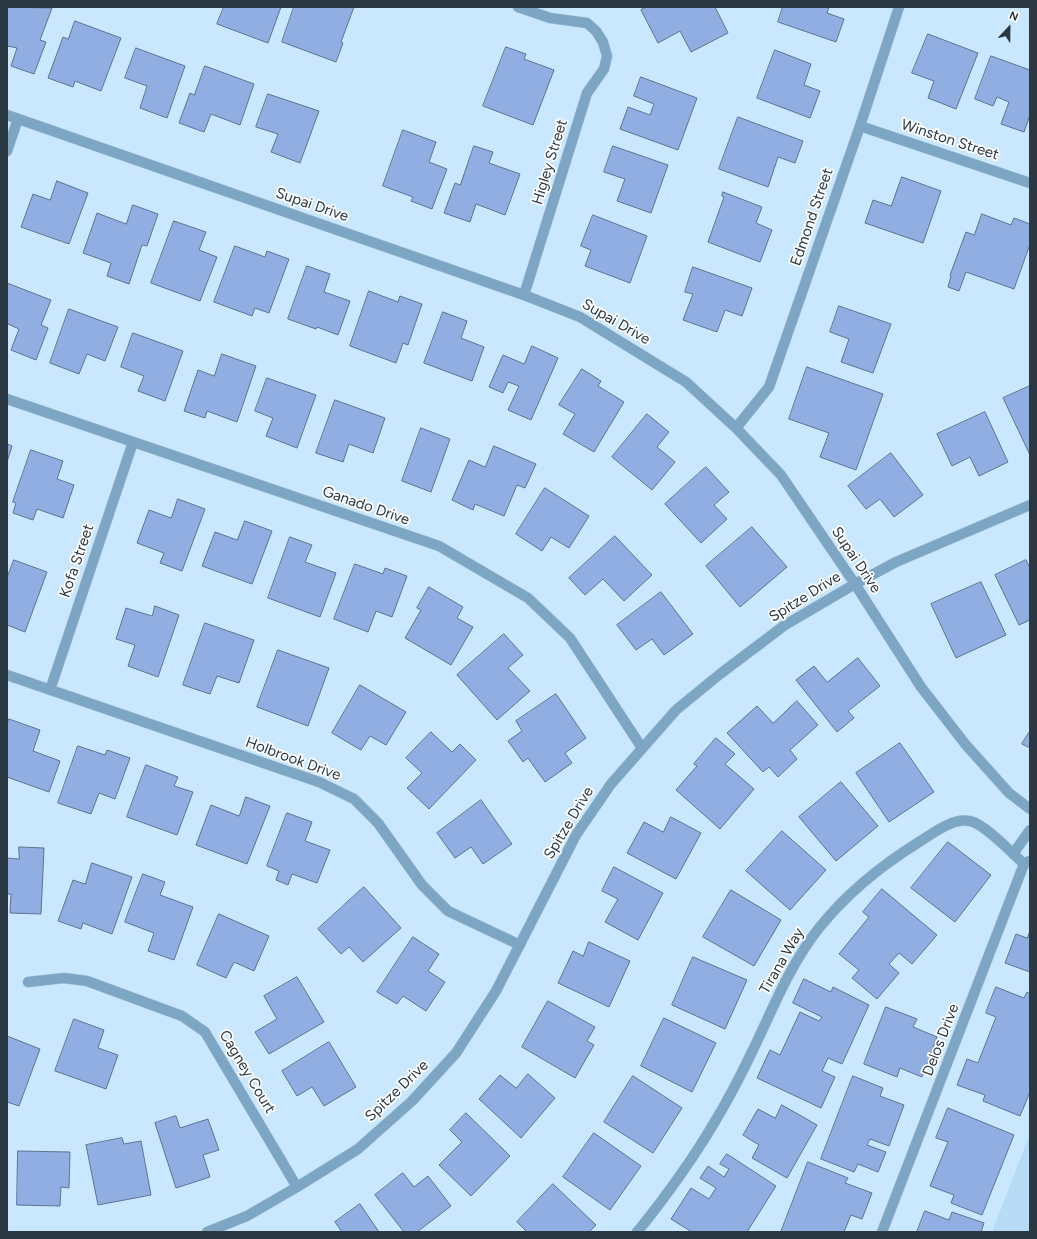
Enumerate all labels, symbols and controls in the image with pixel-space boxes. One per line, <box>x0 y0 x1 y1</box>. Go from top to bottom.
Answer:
north arrow <box>989 8 1029 48</box>
text: N <box>1007 9 1020 24</box>
street label: Winston Street <box>899 116 1001 164</box>
street label: Higley Street <box>528 117 572 207</box>
street label: Edmond Street <box>787 166 837 268</box>
street label: Supai Drive <box>273 184 351 226</box>
street label: Supai Drive <box>579 295 653 349</box>
street label: Ganado Drive <box>320 483 412 529</box>
street label: Kofa Street <box>56 522 98 600</box>
street label: Supai Drive <box>827 523 885 597</box>
street label: Spitze Drive <box>766 568 844 626</box>
street label: Holbrook Drive <box>243 733 343 785</box>
street label: Spitze Drive <box>540 784 598 862</box>
street label: Tirana Way <box>756 925 808 997</box>
street label: Delos Drive <box>919 1001 963 1079</box>
street label: Cagney Court <box>215 1027 279 1117</box>
street label: Spitze Drive <box>362 1056 432 1126</box>

